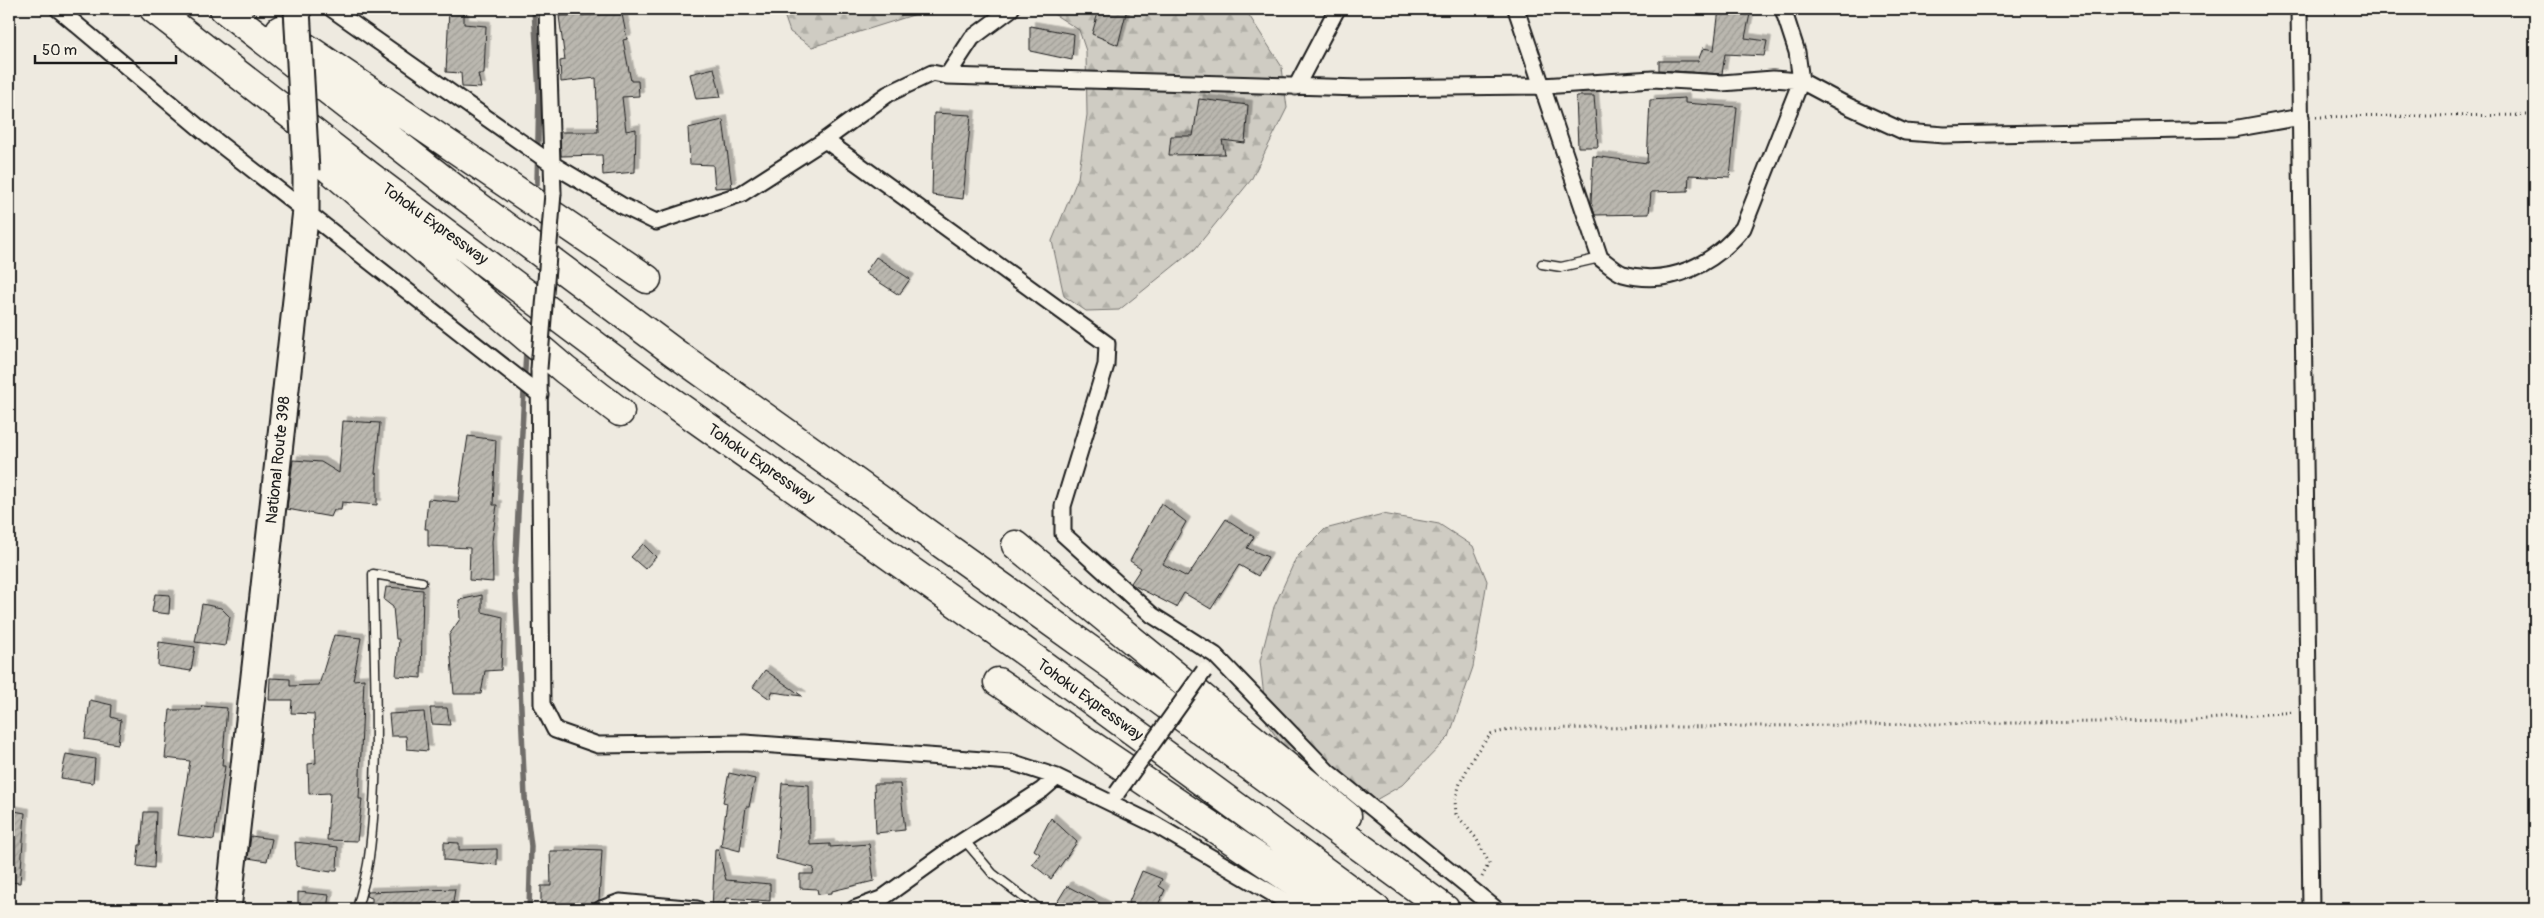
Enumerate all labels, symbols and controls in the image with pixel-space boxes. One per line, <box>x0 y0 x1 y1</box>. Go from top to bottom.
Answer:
scale bar <box>35 32 176 64</box>
text: 50 m <box>42 41 77 60</box>
street label: Tohoku Expressway <box>378 179 492 269</box>
street label: National Route 398 <box>261 395 295 525</box>
street label: Tohoku Expressway <box>703 419 819 509</box>
street label: Tohoku Expressway <box>1033 655 1147 745</box>

